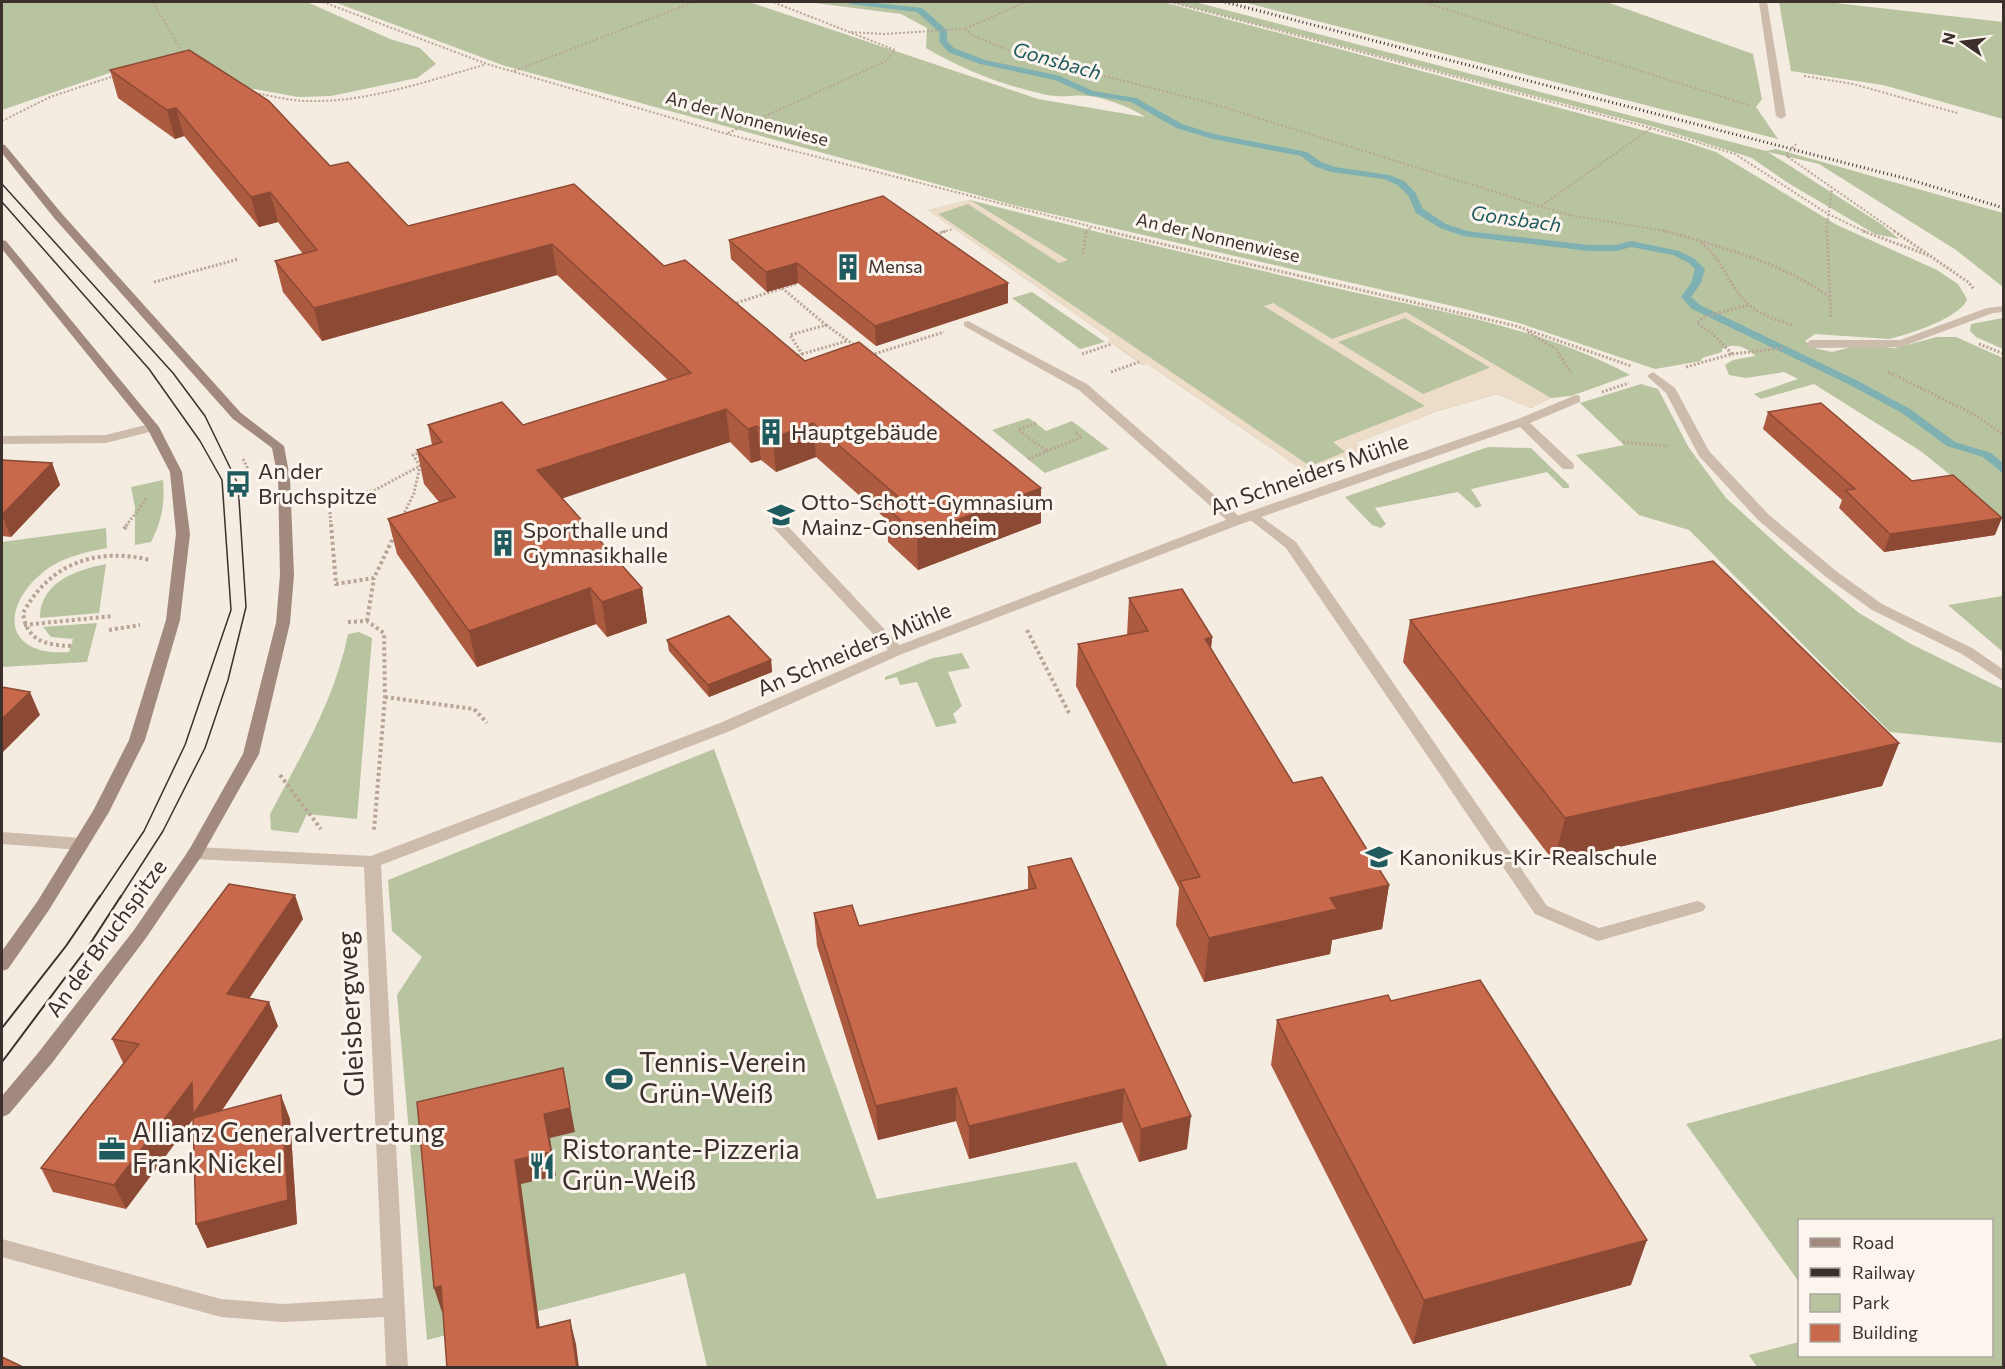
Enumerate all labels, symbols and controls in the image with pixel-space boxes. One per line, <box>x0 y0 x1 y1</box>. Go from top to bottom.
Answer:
north arrow <box>1933 12 1993 72</box>
text: N <box>1937 30 1959 46</box>
water label: Gonsbach <box>1010 36 1104 84</box>
street label: An der Nonnenwiese <box>664 86 831 150</box>
water label: Gonsbach <box>1469 200 1563 236</box>
street label: An der Nonnenwiese <box>1134 207 1302 267</box>
building icon: Mensa <box>833 252 863 282</box>
place label: Mensa <box>868 255 923 277</box>
building icon: Hauptgebäude <box>756 417 786 447</box>
place label: Hauptgebäude <box>791 418 937 445</box>
street label: An Schneiders Mühle <box>1206 427 1412 520</box>
place label: An der Bruchspitze <box>258 457 377 509</box>
bus stop icon: An der Bruchspitze <box>223 469 253 499</box>
place label: Otto-Schott-Gymnasium Mainz-Gonsenheim <box>801 488 1053 540</box>
school or university icon: Otto-Schott-Gymnasium Mainz-Gonsenheim <box>766 500 796 530</box>
place label: Sporthalle und Gymnasikhalle <box>523 516 669 568</box>
building icon: Sporthalle und Gymnasikhalle <box>488 528 518 558</box>
street label: An Schneiders Mühle <box>753 595 955 702</box>
school or university icon: Kanonikus-Kir-Realschule <box>1364 842 1394 872</box>
place label: Kanonikus-Kir-Realschule <box>1399 843 1657 870</box>
street label: An der Bruchspitze <box>39 854 172 1022</box>
street label: Gleisbergweg <box>329 930 370 1098</box>
place label: Tennis-Verein Grün-Weiß <box>639 1045 807 1109</box>
sports icon: Tennis-Verein Grün-Weiß <box>604 1064 634 1094</box>
place label: Allianz Generalvertretung Frank Nickel <box>132 1115 445 1179</box>
place label: Ristorante-Pizzeria Grün-Weiß <box>562 1132 800 1196</box>
office icon: Allianz Generalvertretung Frank Nickel <box>97 1134 127 1164</box>
restaurant icon: Ristorante-Pizzeria Grün-Weiß <box>527 1151 557 1181</box>
legend <box>1798 1219 1993 1357</box>
text: Road <box>1852 1231 1894 1253</box>
text: Railway <box>1852 1261 1915 1283</box>
text: Park <box>1852 1291 1890 1313</box>
text: Building <box>1852 1321 1918 1343</box>

